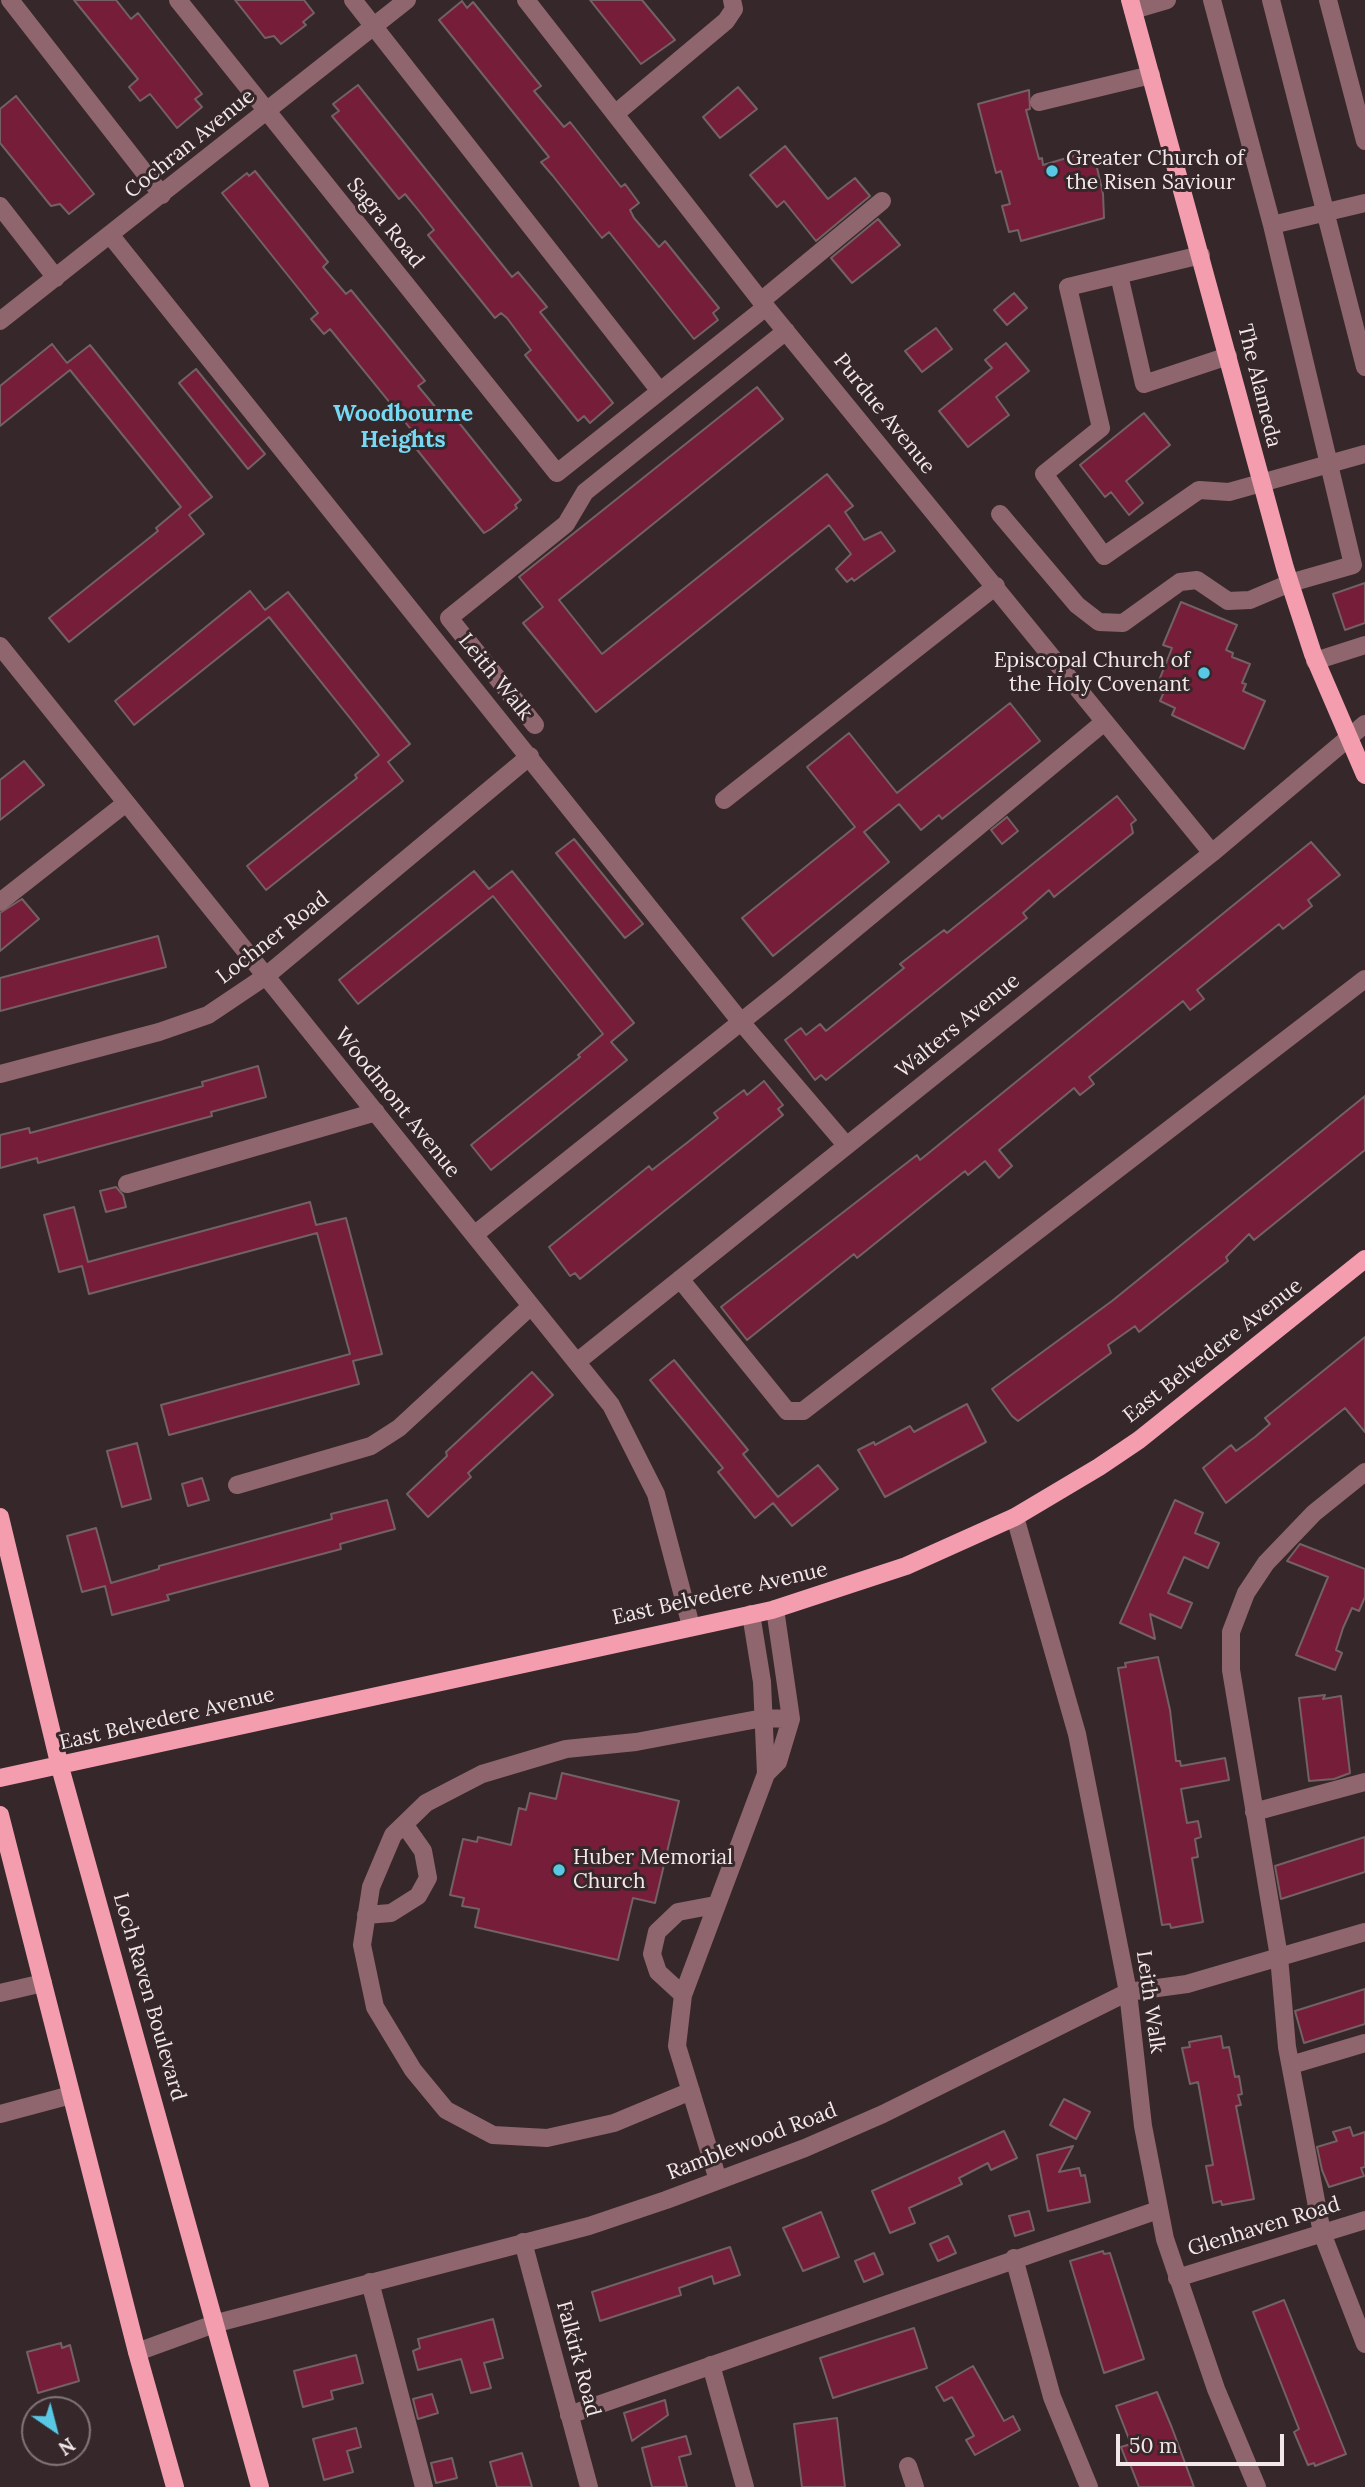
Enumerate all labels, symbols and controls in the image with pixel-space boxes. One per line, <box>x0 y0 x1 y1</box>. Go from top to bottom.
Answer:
street label: Cochran Avenue <box>120 84 260 204</box>
place label: Greater Church of the Risen Saviour <box>1066 146 1244 196</box>
marker: Greater Church of the Risen Saviour <box>1044 163 1060 179</box>
street label: Sagra Road <box>341 173 429 273</box>
street label: The Alameda <box>1232 322 1286 450</box>
street label: Purdue Avenue <box>828 349 940 479</box>
district label: Woodbourne Heights <box>333 400 473 454</box>
street label: Leith Walk <box>453 629 537 725</box>
place label: Episcopal Church of the Holy Covenant <box>994 648 1190 698</box>
marker: Episcopal Church of the Holy Covenant <box>1196 665 1212 681</box>
street label: Lochner Road <box>212 886 334 990</box>
street label: Walters Avenue <box>891 968 1025 1084</box>
street label: Woodmont Avenue <box>329 1023 465 1183</box>
street label: East Belvedere Avenue <box>1118 1273 1308 1429</box>
street label: East Belvedere Avenue <box>610 1557 830 1631</box>
street label: East Belvedere Avenue <box>57 1682 277 1756</box>
place label: Huber Memorial Church <box>573 1845 733 1895</box>
marker: Huber Memorial Church <box>551 1862 567 1878</box>
street label: Loch Raven Boulevard <box>107 1890 191 2104</box>
street label: Leith Walk <box>1130 1949 1170 2055</box>
street label: Ramblewood Road <box>663 2098 841 2186</box>
street label: Glenhaven Road <box>1185 2192 1343 2262</box>
street label: Falkirk Road <box>550 2298 606 2420</box>
north arrow <box>21 2396 91 2466</box>
scale bar <box>1120 2420 1288 2464</box>
text: 50 m <box>1129 2432 1178 2459</box>
text: N <box>54 2433 80 2461</box>

